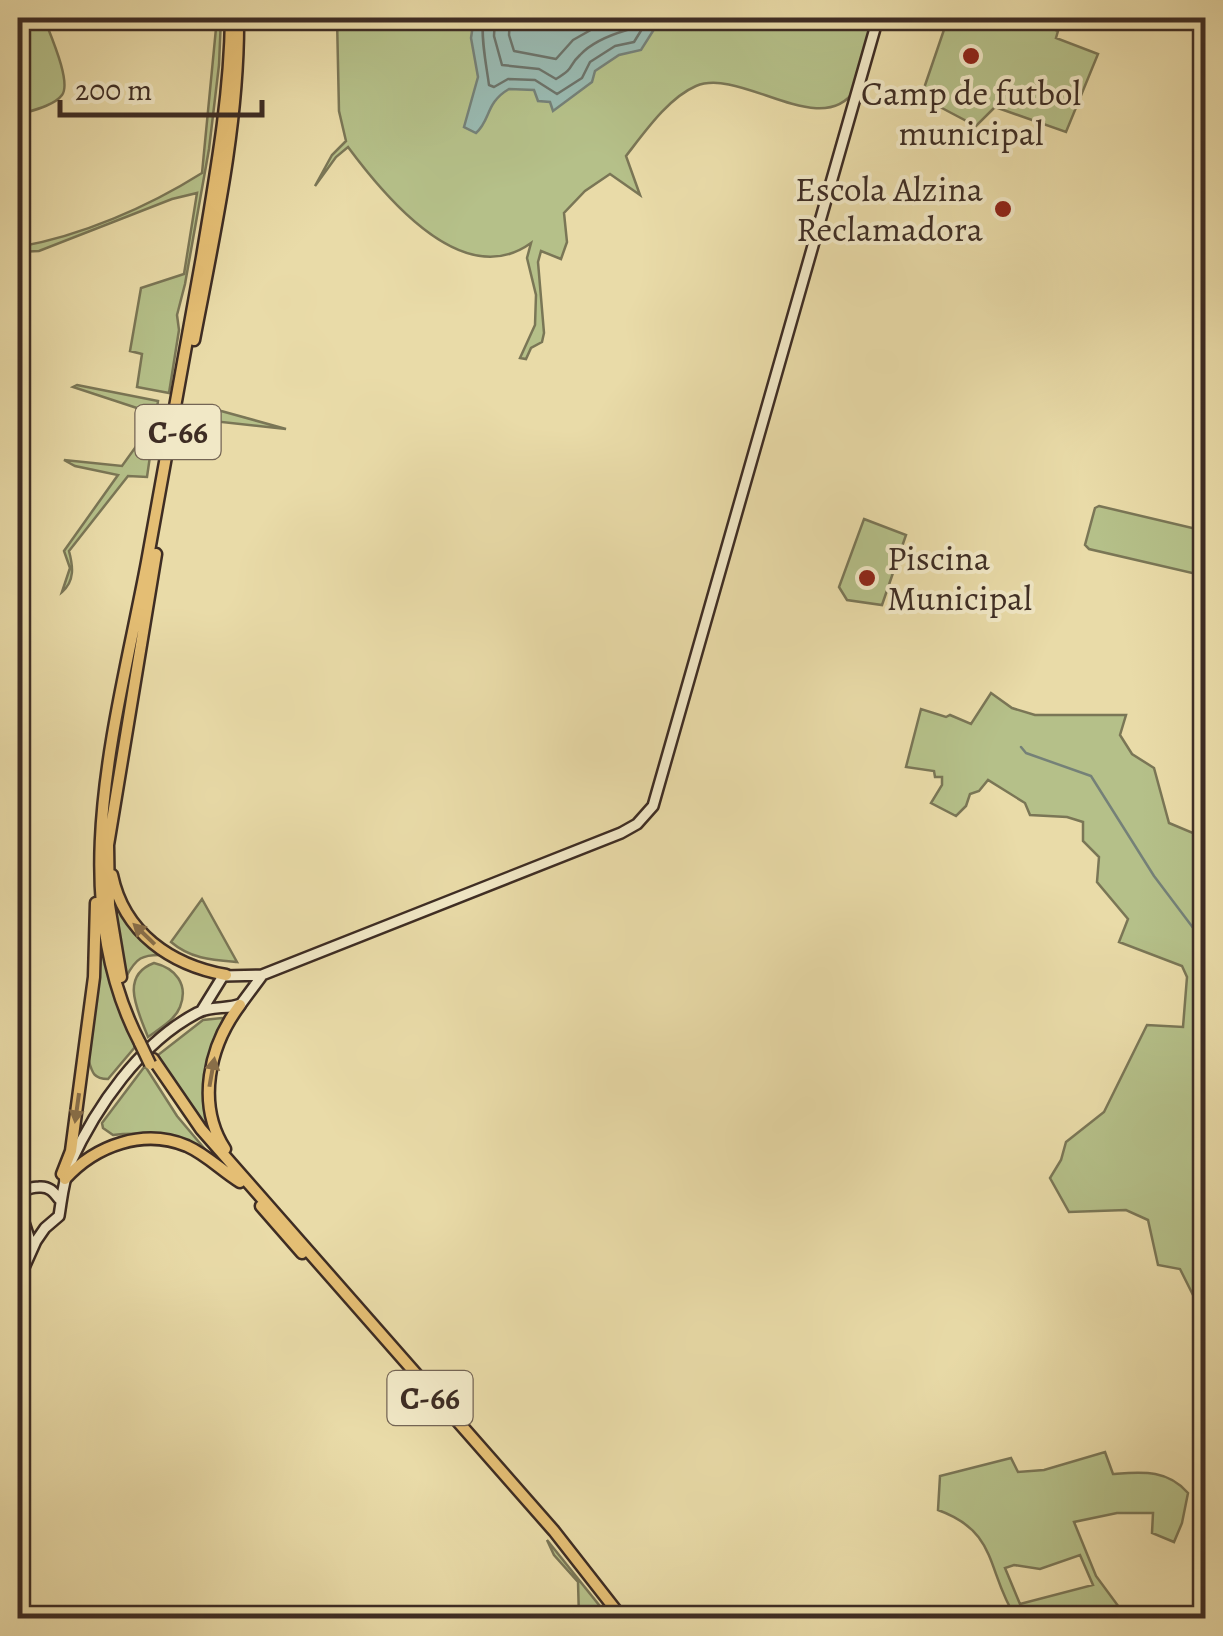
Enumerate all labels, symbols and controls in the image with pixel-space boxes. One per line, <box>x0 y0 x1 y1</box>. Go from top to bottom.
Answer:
marker: Camp de futbol municipal <box>960 45 982 67</box>
scale bar <box>60 55 262 117</box>
place label: Camp de futbol municipal <box>861 69 1081 157</box>
text: 200 m <box>75 70 152 110</box>
place label: Escola Alzina Reclamadora <box>795 165 984 253</box>
marker: Escola Alzina Reclamadora <box>992 198 1014 220</box>
road number: C-66 <box>136 405 220 459</box>
place label: Piscina Municipal <box>887 534 1032 622</box>
marker: Piscina Municipal <box>856 567 878 589</box>
one-way arrow <box>133 923 157 946</box>
one-way arrow <box>205 1056 220 1087</box>
one-way arrow <box>68 1093 84 1125</box>
road number: C-66 <box>388 1371 472 1425</box>

